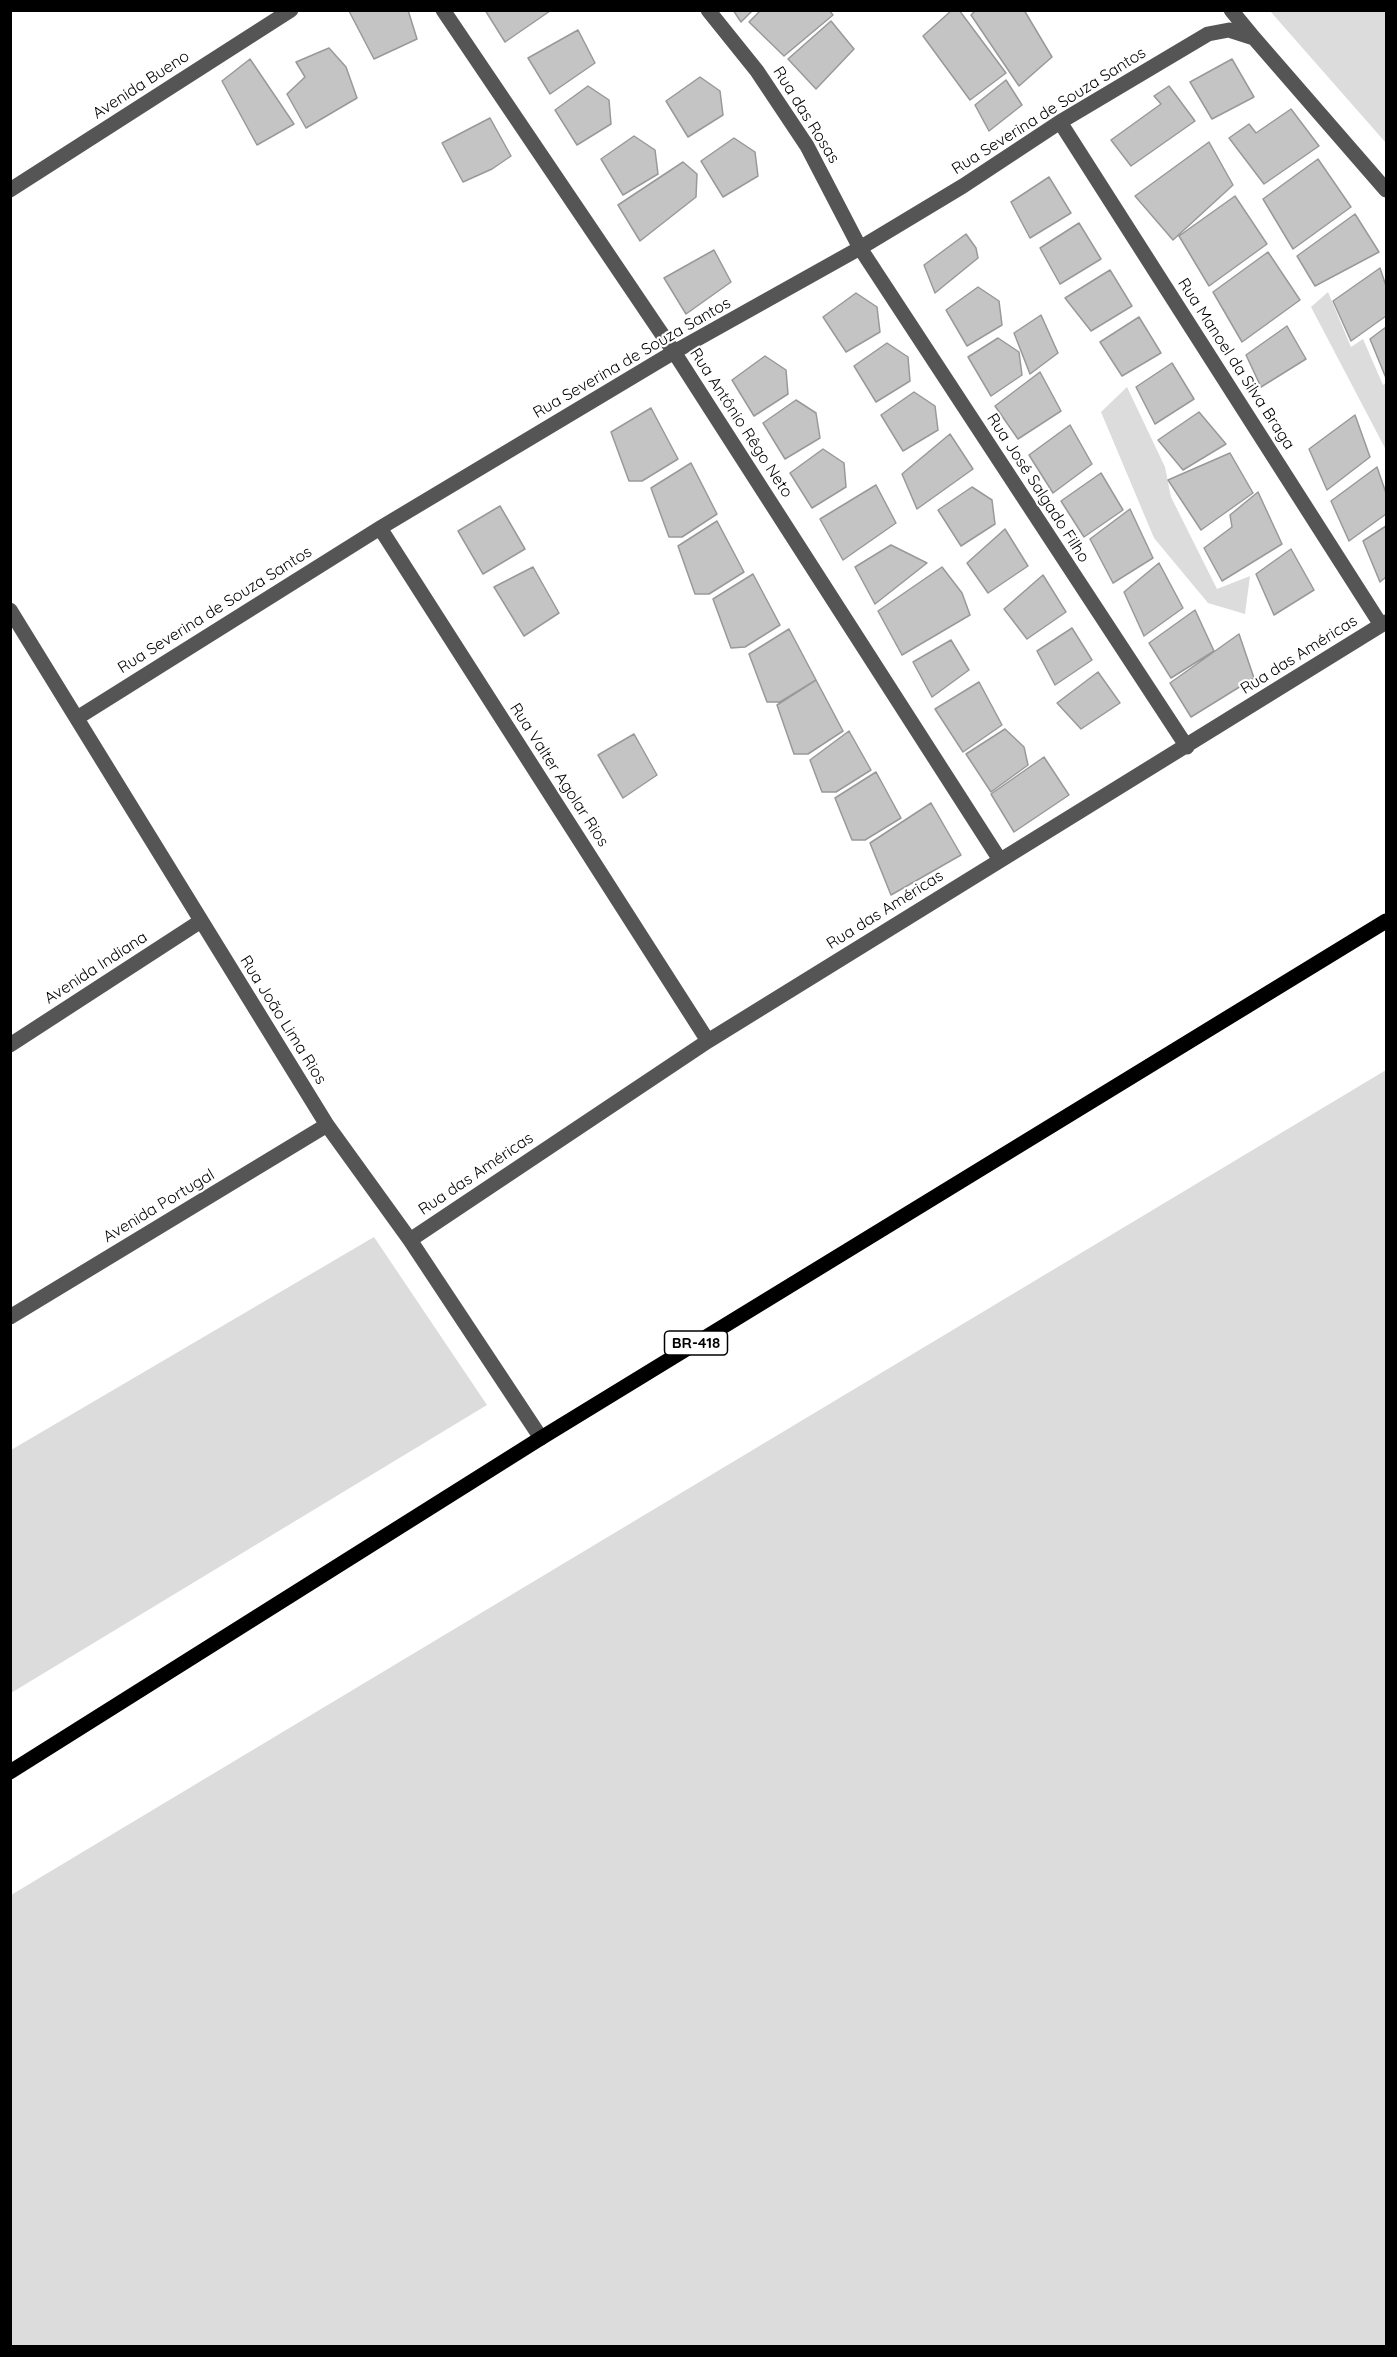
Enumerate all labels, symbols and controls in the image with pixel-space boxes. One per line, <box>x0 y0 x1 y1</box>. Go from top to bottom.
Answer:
street label: Rua Severina de Souza Santos <box>948 43 1150 179</box>
street label: Avenida Bueno <box>89 47 193 123</box>
street label: Rua das Rosas <box>769 63 843 167</box>
street label: Rua Manoel da Silva Braga <box>1173 275 1299 453</box>
street label: Rua Severina de Souza Santos <box>530 293 734 423</box>
street label: Rua Antônio Rêgo Neto <box>686 345 796 501</box>
street label: Rua José Salgado Filho <box>983 410 1093 566</box>
street label: Rua Severina de Souza Santos <box>114 542 316 678</box>
street label: Rua das Américas <box>1237 611 1361 699</box>
street label: Rua Valter Agolar Rios <box>505 700 613 850</box>
street label: Rua das Américas <box>823 866 947 954</box>
street label: Avenida Indiana <box>41 928 151 1008</box>
street label: Rua João Lima Rios <box>236 952 330 1088</box>
street label: Rua das Américas <box>415 1129 537 1219</box>
street label: Avenida Portugal <box>100 1165 218 1247</box>
road number: BR-418 <box>664 1331 728 1355</box>

